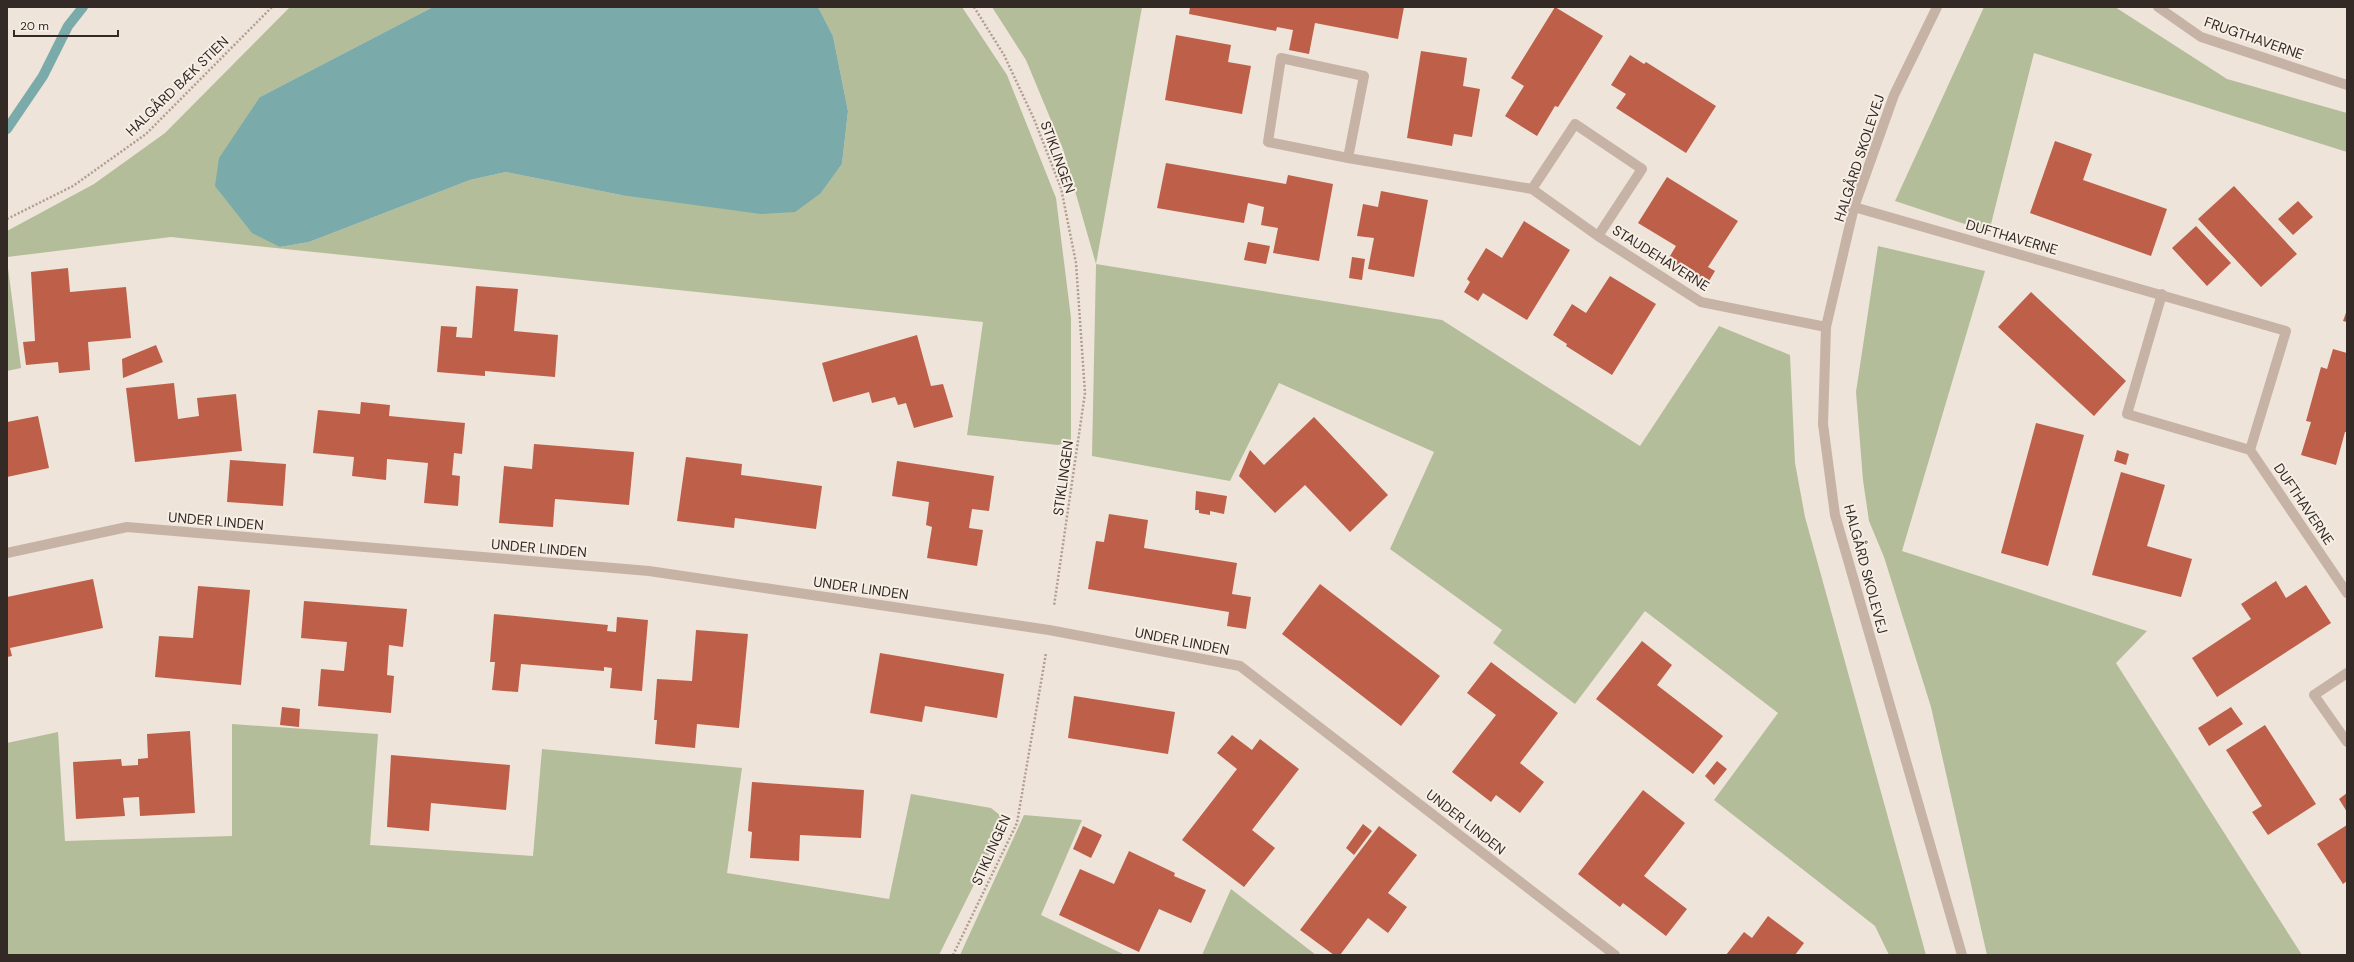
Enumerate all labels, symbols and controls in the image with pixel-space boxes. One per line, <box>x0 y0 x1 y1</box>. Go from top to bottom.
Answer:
scale bar <box>14 12 118 38</box>
street label: FRUGTHAVERNE <box>2202 13 2306 63</box>
text: 20 m <box>20 18 49 34</box>
street label: HALGÅRD BÆK STIEN <box>122 32 232 140</box>
street label: HALGÅRD SKOLEVEJ <box>1830 92 1888 224</box>
street label: STIKLINGEN <box>1037 118 1079 196</box>
street label: DUFTHAVERNE <box>1964 215 2060 259</box>
street label: STAUDEHAVERNE <box>1609 221 1713 295</box>
street label: STIKLINGEN <box>1049 439 1077 517</box>
street label: DUFTHAVERNE <box>2270 460 2338 548</box>
street label: HALGÅRD SKOLEVEJ <box>1840 502 1892 636</box>
street label: UNDER LINDEN <box>167 508 265 534</box>
street label: UNDER LINDEN <box>490 535 588 561</box>
street label: UNDER LINDEN <box>812 572 910 604</box>
street label: UNDER LINDEN <box>1133 623 1231 659</box>
street label: UNDER LINDEN <box>1423 785 1509 859</box>
street label: STIKLINGEN <box>967 812 1015 888</box>

